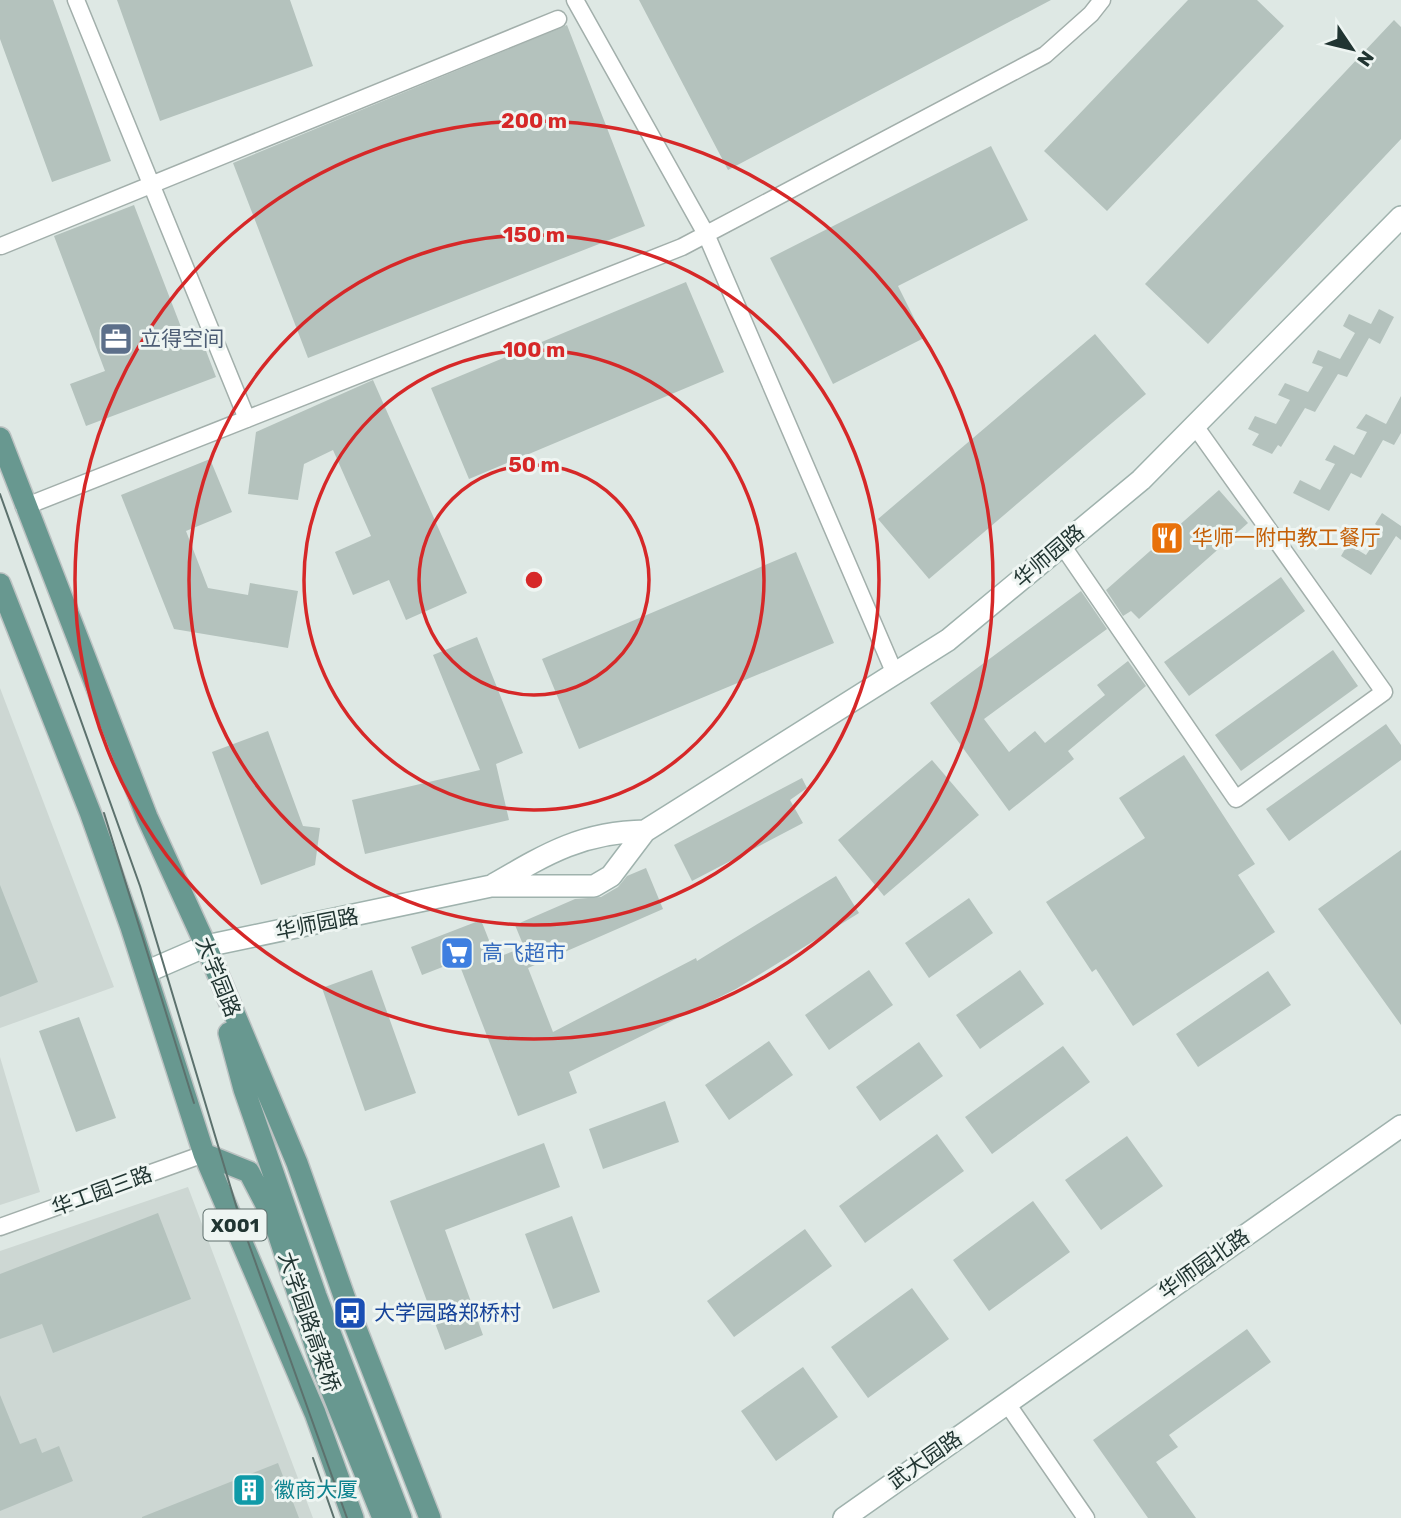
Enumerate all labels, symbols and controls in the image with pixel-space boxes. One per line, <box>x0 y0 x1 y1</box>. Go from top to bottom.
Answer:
north arrow <box>1317 14 1387 84</box>
text: N <box>1352 46 1379 71</box>
text: 200 m <box>501 108 567 133</box>
text: 150 m <box>503 222 565 247</box>
office icon: 立得空间 <box>97 320 135 358</box>
place label: 立得空间 <box>140 326 224 351</box>
text: 100 m <box>503 337 565 362</box>
text: 50 m <box>508 452 560 477</box>
street label: 华师园路 <box>1008 519 1089 592</box>
restaurant icon: 华师一附中教工餐厅 <box>1148 519 1186 557</box>
place label: 华师一附中教工餐厅 <box>1192 525 1381 550</box>
centre of rings <box>522 568 546 592</box>
street label: 华师园路 <box>273 903 361 944</box>
street label: 大学园路 <box>191 933 246 1020</box>
supermarket icon: 高飞超市 <box>438 934 476 972</box>
place label: 高飞超市 <box>482 940 566 965</box>
street label: 华工园三路 <box>48 1161 155 1220</box>
road number: X001 <box>204 1210 266 1240</box>
street label: 华师园北路 <box>1154 1223 1254 1304</box>
street label: 大学园路高架桥 <box>274 1248 345 1395</box>
bus stop icon: 大学园路郑桥村 <box>331 1294 369 1332</box>
place label: 大学园路郑桥村 <box>374 1300 521 1325</box>
street label: 武大园路 <box>883 1425 966 1494</box>
building icon: 徽商大厦 <box>230 1471 268 1509</box>
place label: 徽商大厦 <box>274 1477 358 1502</box>

